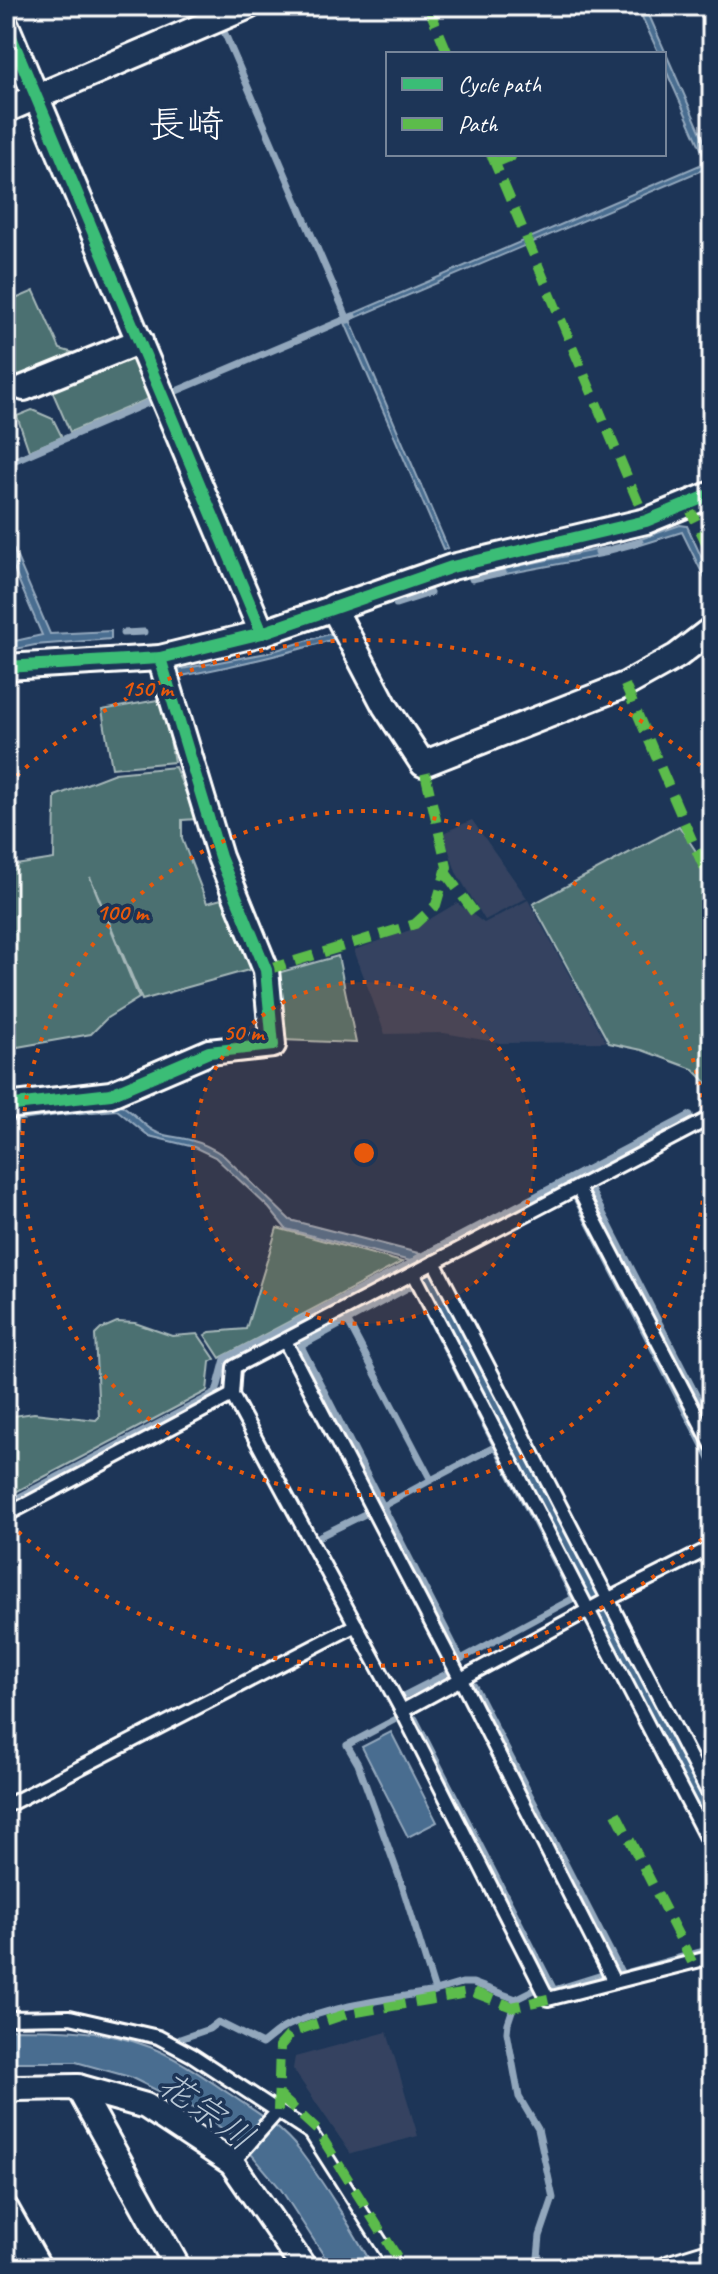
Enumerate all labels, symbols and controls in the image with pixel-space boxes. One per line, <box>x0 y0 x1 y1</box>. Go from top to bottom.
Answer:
legend <box>386 52 666 156</box>
text: Cycle path <box>458 69 542 99</box>
district label: 長崎 <box>148 101 224 148</box>
text: Path <box>458 109 499 139</box>
text: 150 m <box>121 673 175 703</box>
text: 100 m <box>96 897 150 927</box>
text: 50 m <box>223 1017 266 1047</box>
centre of rings <box>350 1139 378 1167</box>
water label: 花宗川 <box>149 2060 264 2161</box>

